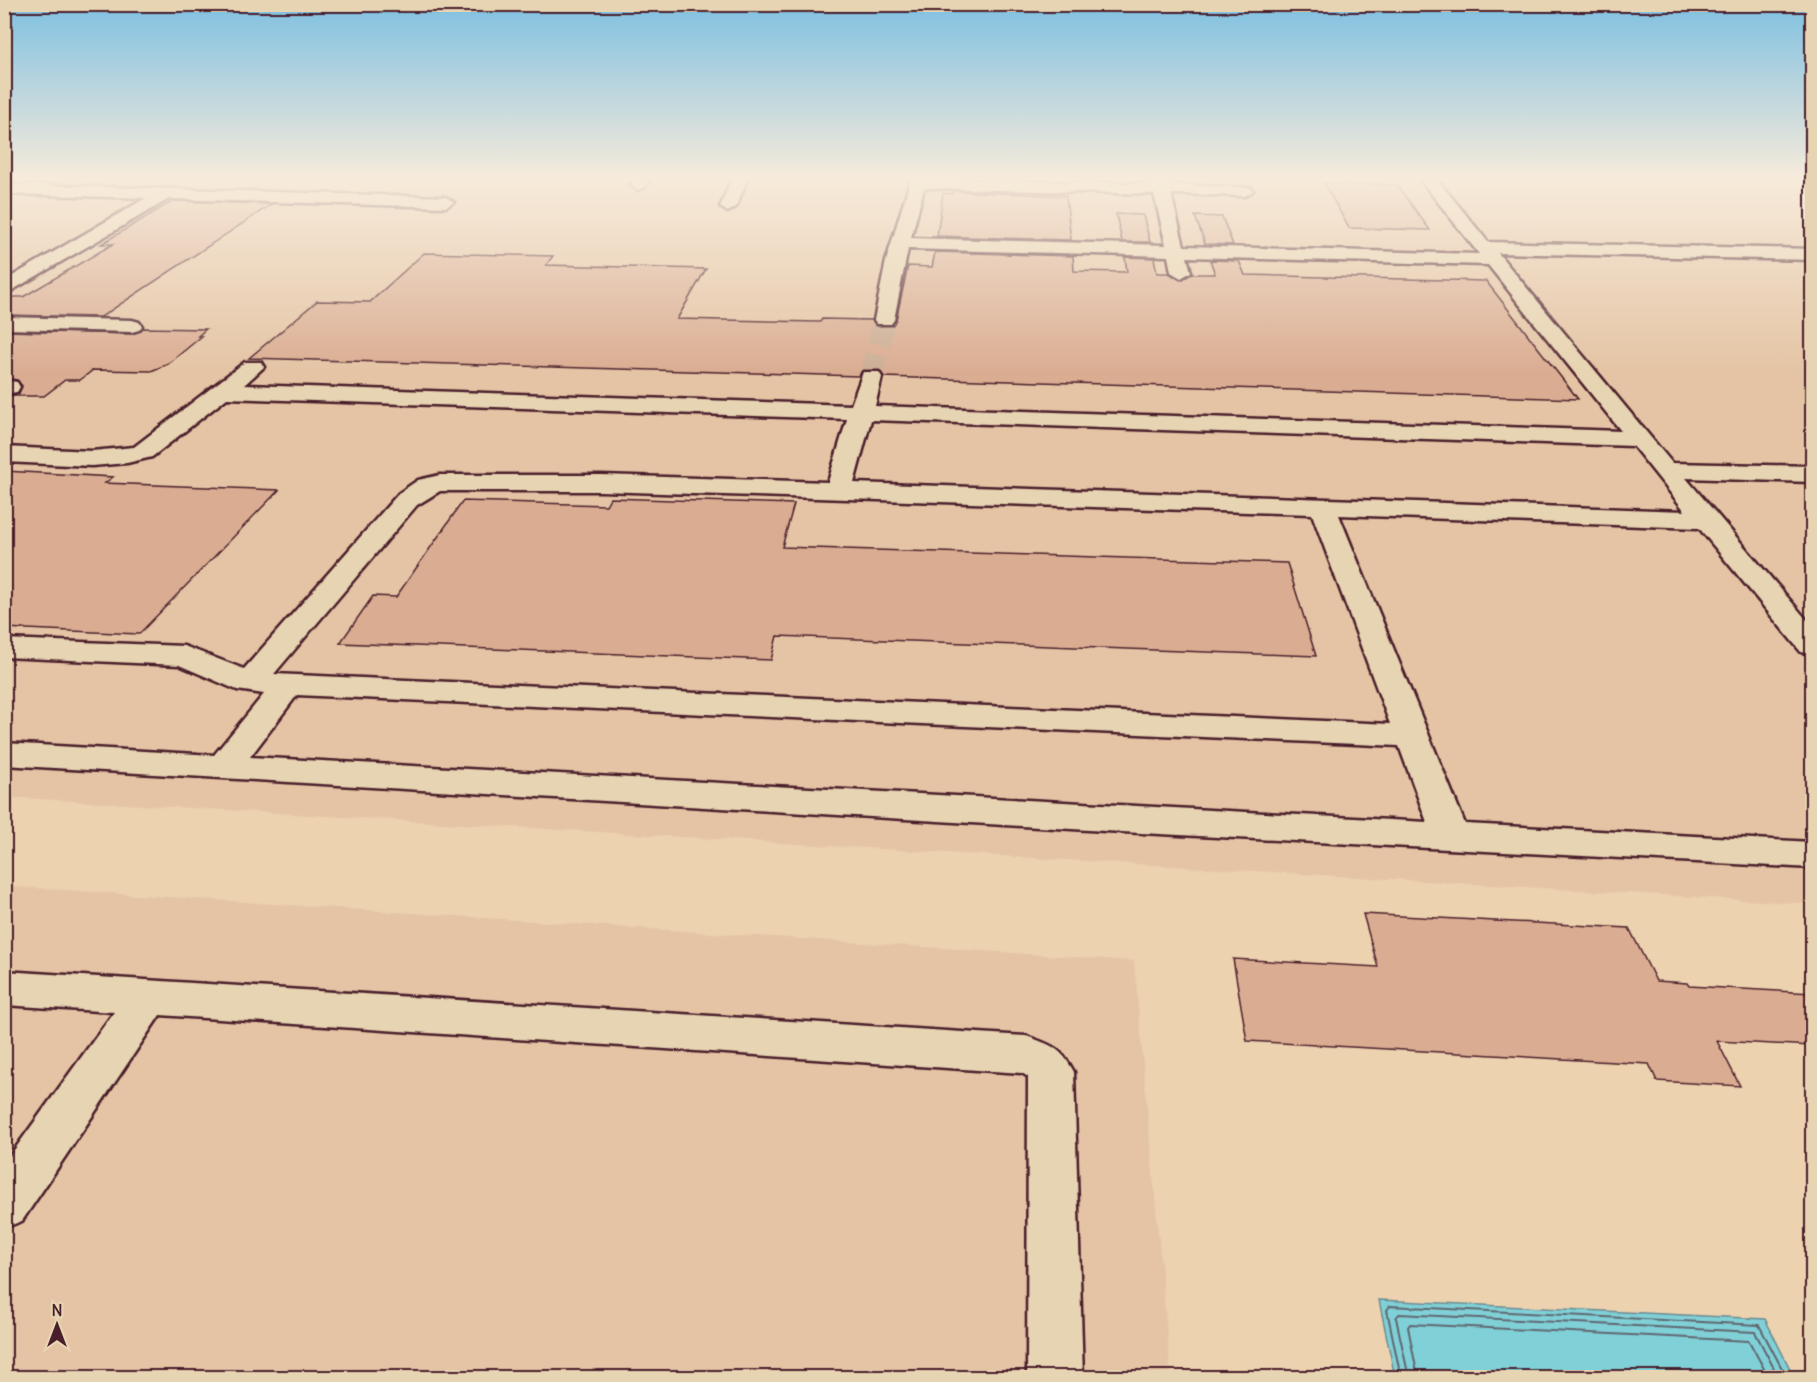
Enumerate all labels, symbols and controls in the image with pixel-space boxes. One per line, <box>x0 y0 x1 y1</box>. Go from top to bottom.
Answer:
north arrow <box>27 1295 87 1355</box>
text: N <box>51 1300 63 1320</box>

